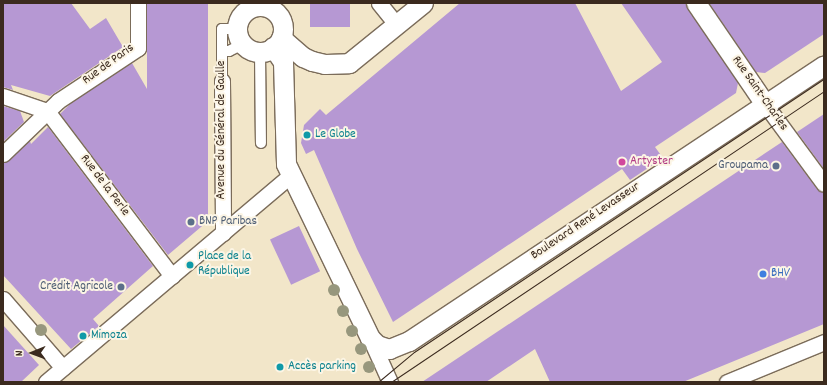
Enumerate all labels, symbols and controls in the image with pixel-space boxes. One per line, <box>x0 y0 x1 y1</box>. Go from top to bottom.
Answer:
street label: Rue de Paris <box>80 41 138 89</box>
street label: Rue Saint-Charles <box>727 54 791 134</box>
street label: Avenue du Général de Gaulle <box>214 61 230 199</box>
place label: Le Globe <box>315 127 356 143</box>
marker: Le Globe <box>302 130 312 140</box>
street label: Rue de la Perle <box>76 152 132 220</box>
place label: Artyster <box>630 154 673 170</box>
marker: Artyster <box>617 157 627 167</box>
place label: Groupama <box>718 158 768 174</box>
marker: Groupama <box>771 161 781 171</box>
street label: Boulevard René Levasseur <box>529 180 643 264</box>
place label: BNP Paribas <box>199 214 257 230</box>
marker: BNP Paribas <box>186 217 196 227</box>
place label: Place de la République <box>198 250 251 281</box>
marker: Place de la République <box>185 260 195 270</box>
place label: BHV <box>771 266 790 282</box>
marker: BHV <box>758 269 768 279</box>
place label: Crédit Agricole <box>40 279 113 295</box>
marker: Crédit Agricole <box>116 282 126 292</box>
place label: Mimoza <box>91 328 127 344</box>
marker: Mimoza <box>78 331 88 341</box>
north arrow <box>12 333 52 373</box>
text: N <box>12 350 28 356</box>
place label: Accès parking <box>288 359 356 375</box>
marker: Accès parking <box>275 362 285 372</box>

